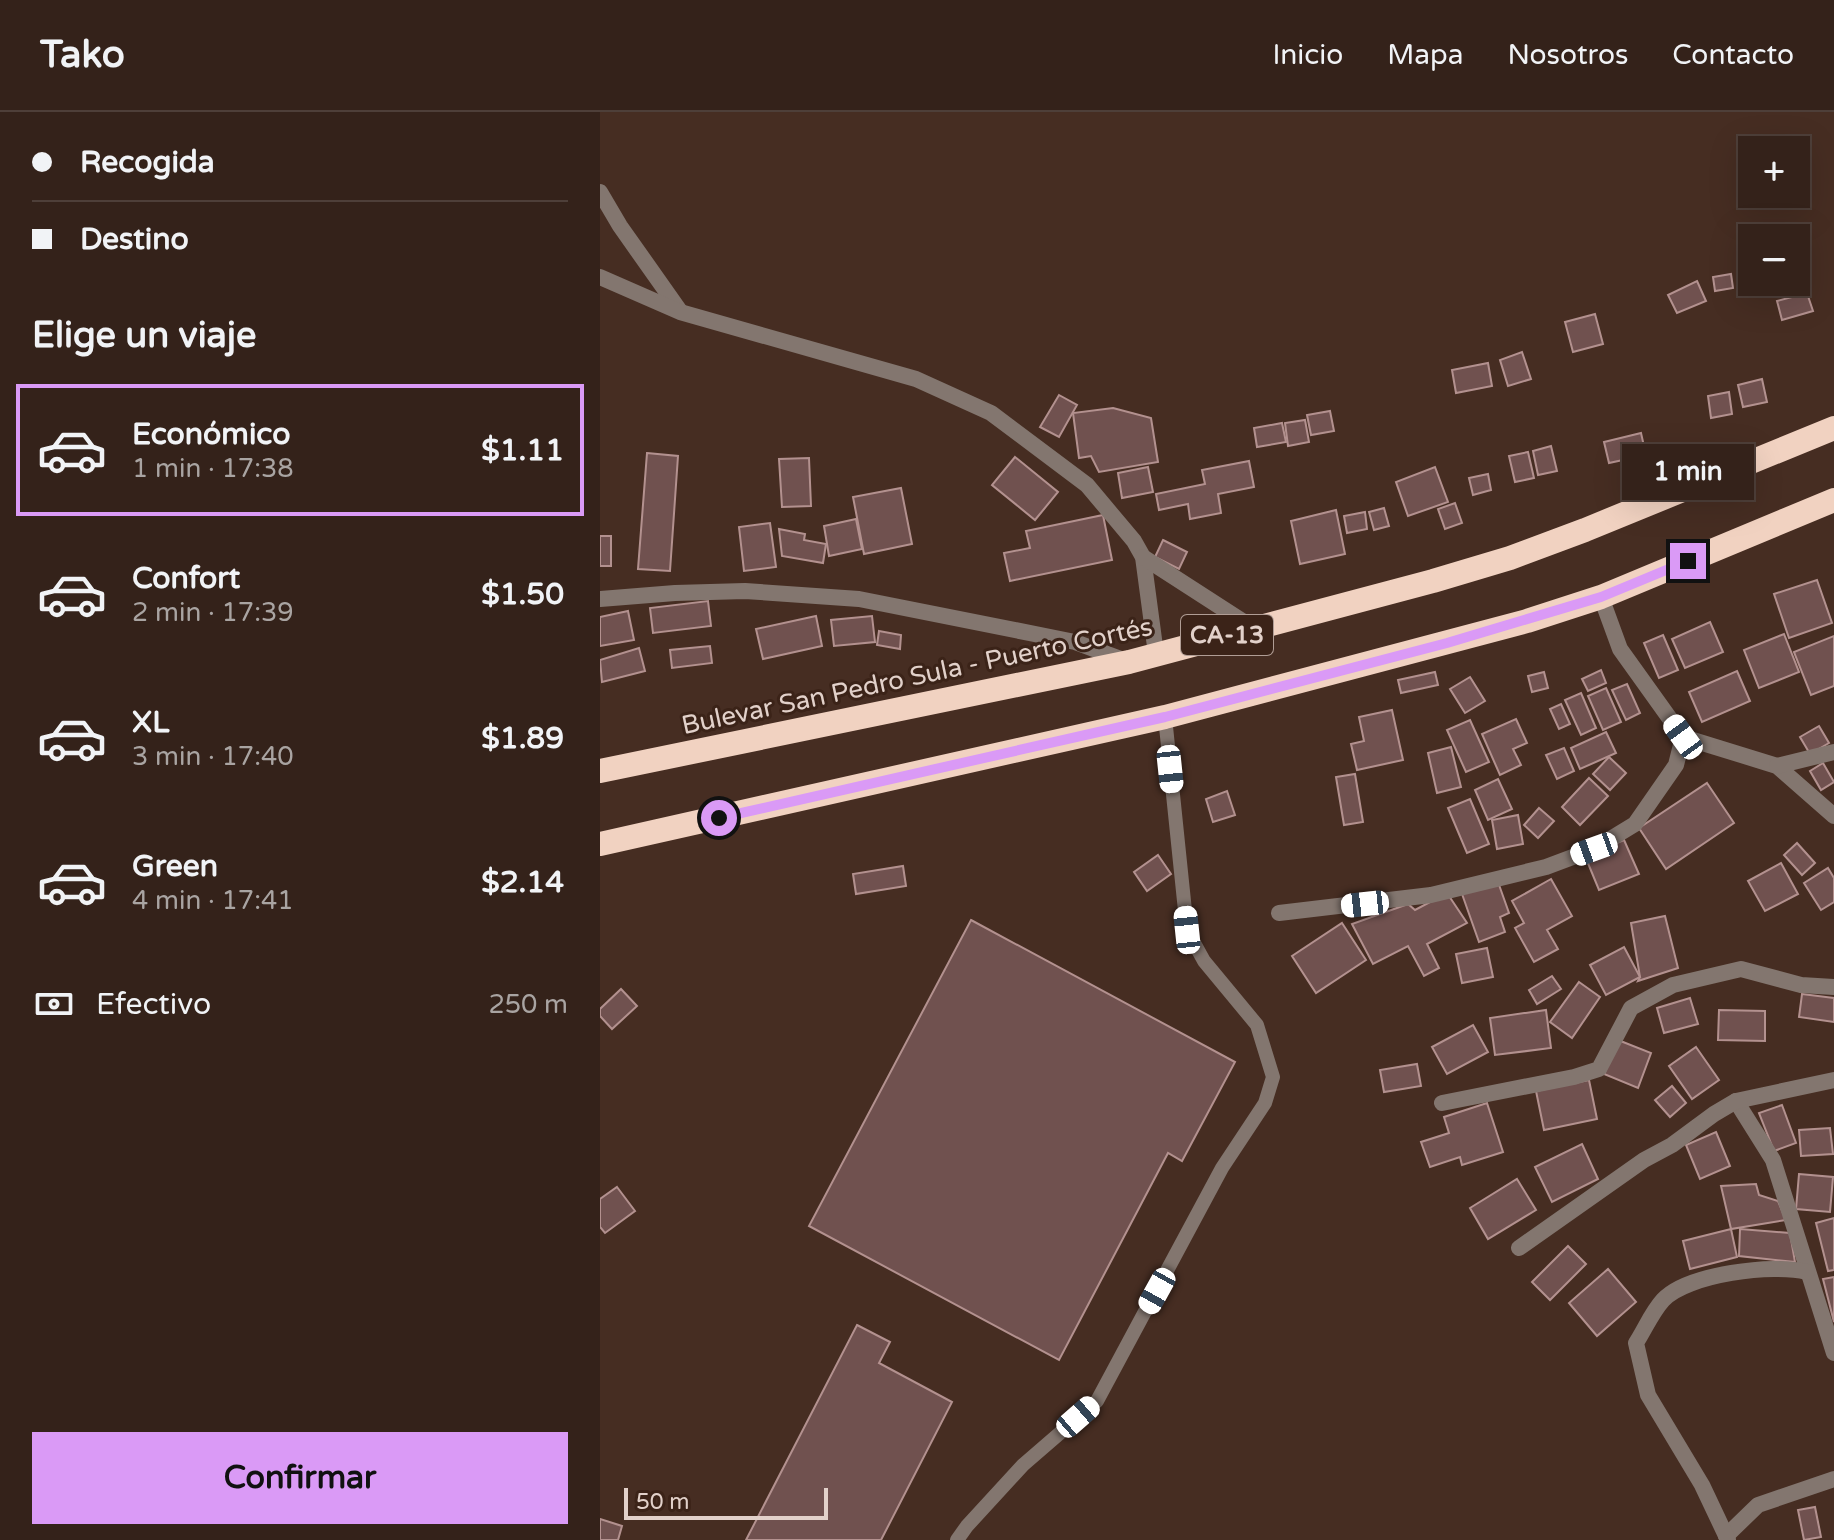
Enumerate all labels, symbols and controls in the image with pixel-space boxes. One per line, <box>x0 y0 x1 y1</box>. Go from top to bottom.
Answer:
text: Tako <box>40 32 125 78</box>
text: Inicio <box>1273 38 1343 72</box>
text: Mapa <box>1387 38 1463 72</box>
text: Nosotros <box>1507 38 1628 72</box>
text: Contacto <box>1672 38 1794 72</box>
map controls <box>1738 136 1810 296</box>
button: + <box>1738 136 1810 208</box>
text: Recogida <box>80 144 215 181</box>
text: Destino <box>80 221 189 258</box>
button: − <box>1738 224 1810 296</box>
text: Elige un viaje <box>32 314 256 357</box>
icon: car <box>36 414 108 486</box>
text: Económico <box>132 416 290 453</box>
text: $1.11 <box>481 432 564 469</box>
callout: 1 min <box>1622 445 1754 501</box>
text: 1 min · 17:38 <box>132 453 294 484</box>
text: 1 min <box>1653 456 1723 487</box>
route end <box>1670 543 1706 579</box>
icon: car <box>36 558 108 630</box>
text: Confort <box>132 560 240 597</box>
text: $1.50 <box>481 576 564 613</box>
text: 2 min · 17:39 <box>132 597 294 628</box>
street label: Bulevar San Pedro Sula - Puerto Cortés <box>679 611 1155 741</box>
road number: CA-13 <box>1181 615 1273 655</box>
icon: car <box>36 702 108 774</box>
text: XL <box>132 704 169 741</box>
car <box>1659 711 1707 763</box>
text: $1.89 <box>481 720 564 757</box>
text: 3 min · 17:40 <box>132 741 294 772</box>
car <box>1156 744 1184 794</box>
route start <box>701 800 737 836</box>
car <box>1567 830 1621 868</box>
icon: car <box>36 846 108 918</box>
text: Green <box>132 848 218 885</box>
text: $2.14 <box>481 864 564 901</box>
text: 4 min · 17:41 <box>132 885 294 916</box>
car <box>1340 890 1390 918</box>
car <box>1173 905 1201 955</box>
icon: cash <box>32 982 76 1026</box>
text: Efectivo <box>96 986 211 1023</box>
text: 250 m <box>488 989 568 1020</box>
car <box>1135 1264 1179 1318</box>
car <box>1052 1392 1104 1442</box>
button: Confirmar <box>32 1432 568 1524</box>
scale bar <box>624 1484 828 1520</box>
text: 50 m <box>636 1489 690 1515</box>

